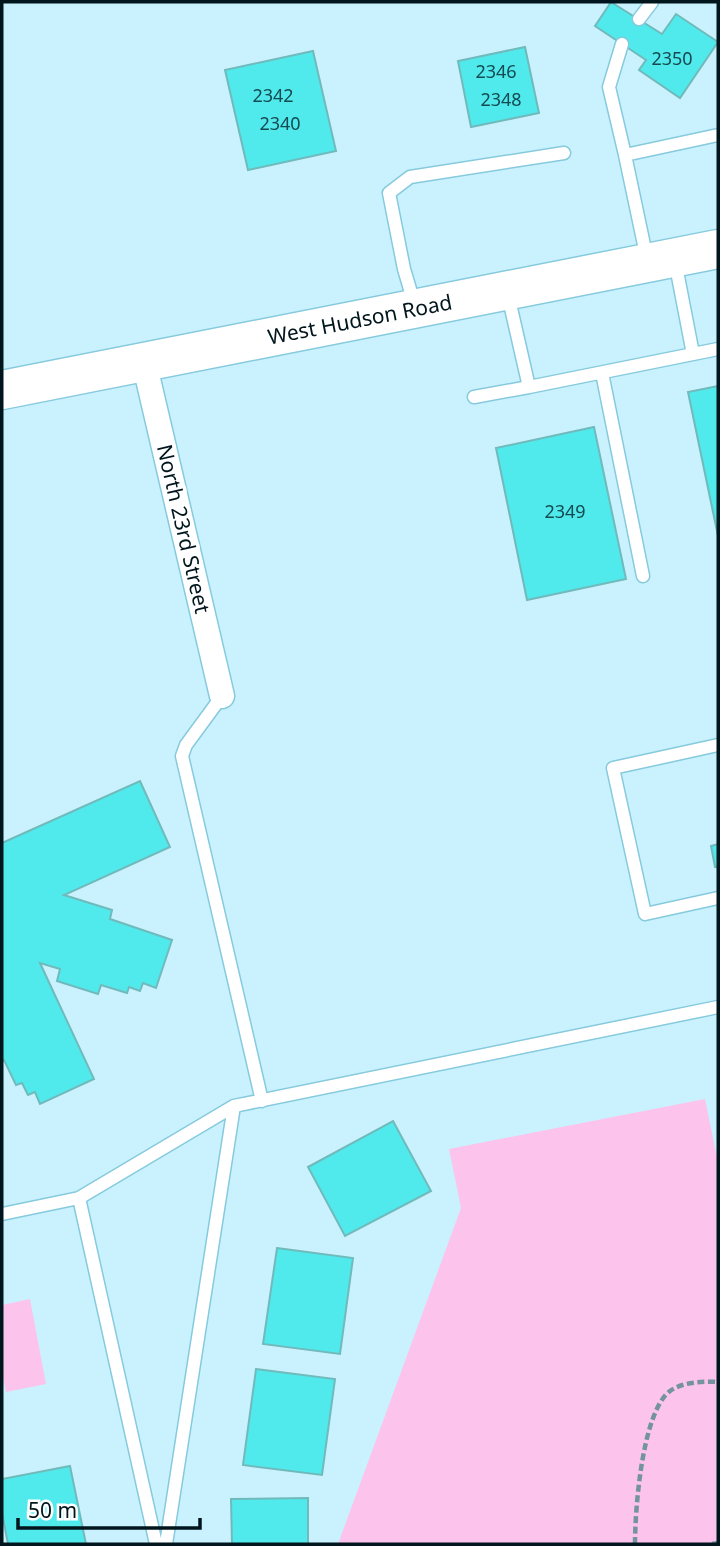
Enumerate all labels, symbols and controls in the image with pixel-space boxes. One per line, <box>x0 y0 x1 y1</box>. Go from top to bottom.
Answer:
house number: 2350 <box>651 46 693 70</box>
house number: 2346 <box>475 59 517 83</box>
house number: 2342 <box>252 83 294 107</box>
house number: 2348 <box>480 87 522 111</box>
house number: 2340 <box>259 111 301 135</box>
street label: West Hudson Road <box>265 287 454 351</box>
street label: North 23rd Street <box>151 442 217 616</box>
house number: 2349 <box>544 499 586 523</box>
scale bar <box>18 1486 200 1530</box>
text: 50 m <box>28 1496 77 1524</box>

